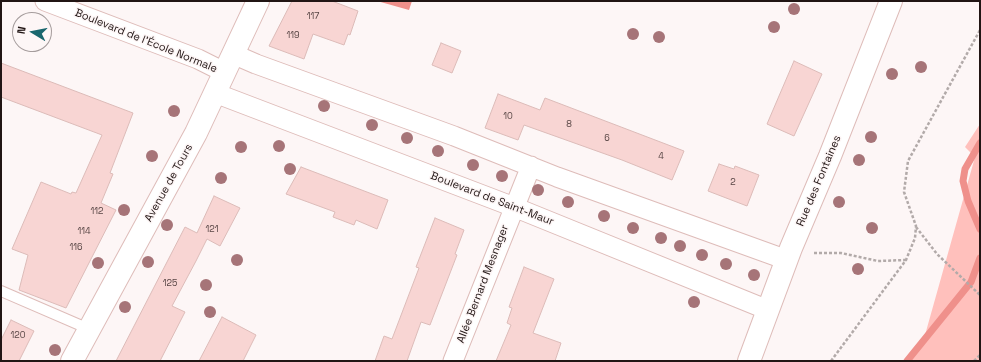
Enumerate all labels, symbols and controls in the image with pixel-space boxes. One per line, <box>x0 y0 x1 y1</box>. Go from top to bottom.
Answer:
street label: Boulevard de l'École Normale <box>73 6 219 76</box>
north arrow <box>12 12 52 52</box>
house number: 117 <box>307 12 319 22</box>
text: N <box>14 25 29 35</box>
house number: 119 <box>286 31 300 41</box>
house number: 10 <box>503 112 513 122</box>
house number: 8 <box>566 120 572 130</box>
house number: 6 <box>604 134 610 144</box>
street label: Rue des Fontaines <box>794 134 844 228</box>
street label: Avenue de Tours <box>142 142 196 224</box>
house number: 4 <box>658 152 664 162</box>
street label: Boulevard de Saint-Maur <box>429 169 555 229</box>
house number: 2 <box>730 178 736 188</box>
house number: 112 <box>91 207 103 217</box>
street label: Allée Bernard Mesnager <box>454 223 512 345</box>
house number: 121 <box>206 225 218 235</box>
house number: 114 <box>77 227 91 237</box>
house number: 116 <box>69 243 83 253</box>
house number: 125 <box>163 279 177 289</box>
house number: 120 <box>11 331 25 341</box>

